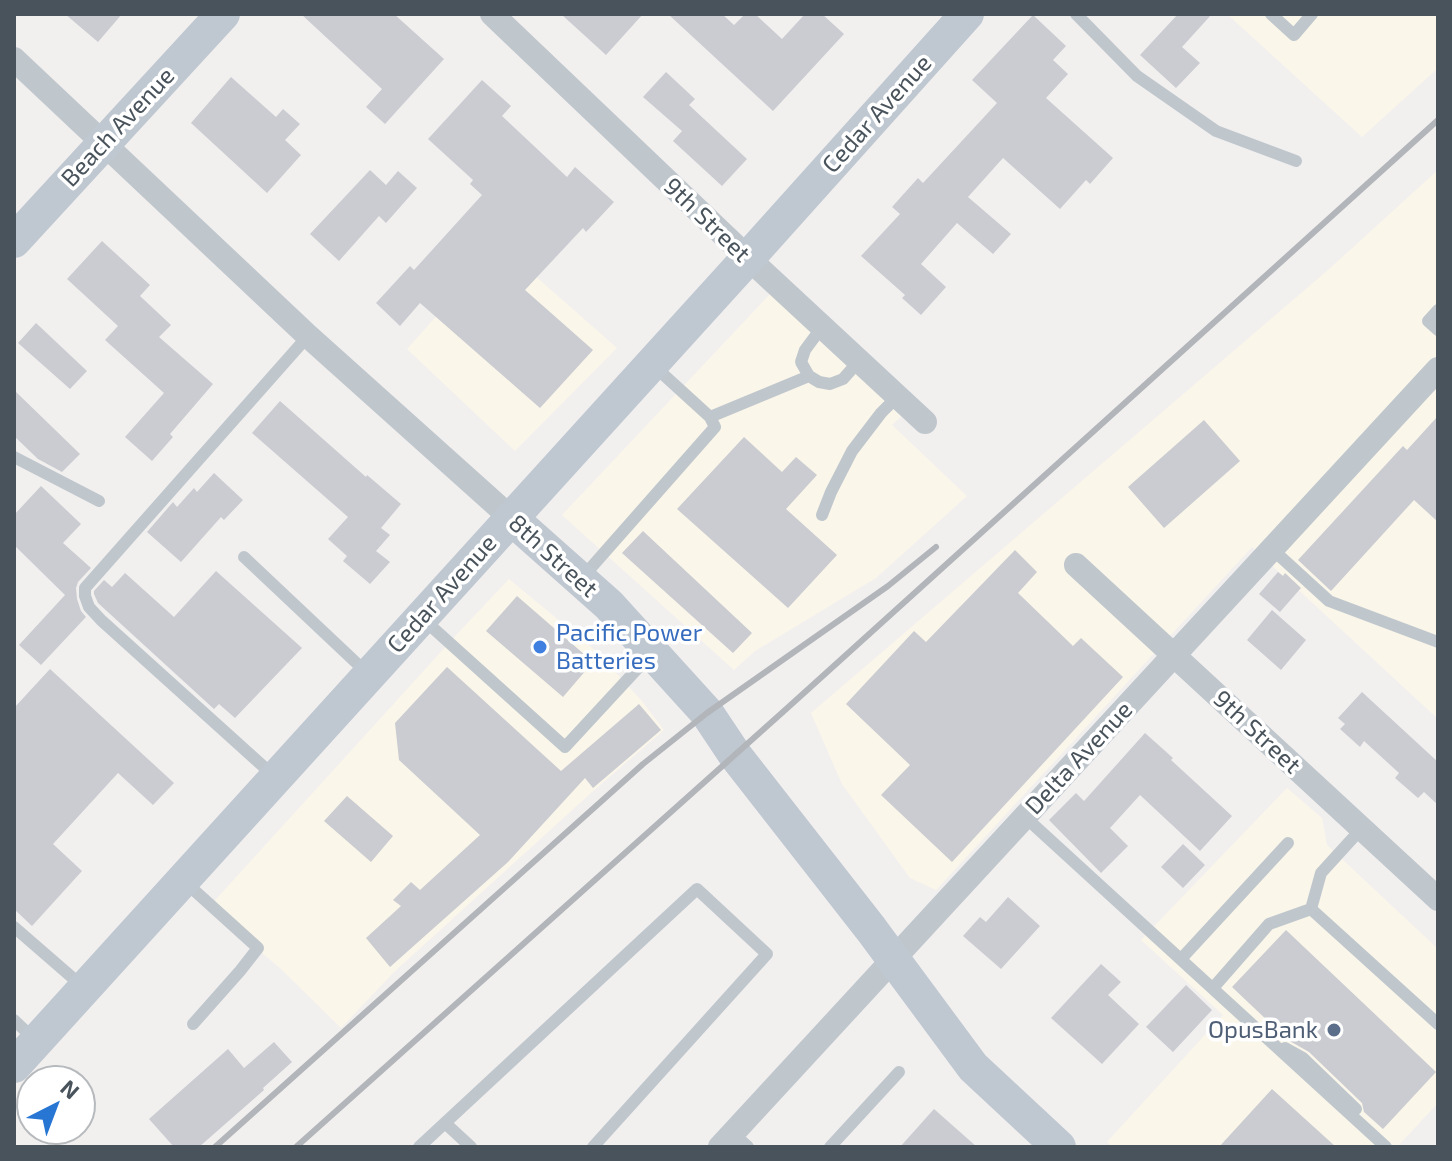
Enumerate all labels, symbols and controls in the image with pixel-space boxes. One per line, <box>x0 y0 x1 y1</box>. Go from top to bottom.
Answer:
street label: Cedar Avenue <box>816 49 938 179</box>
street label: Beach Avenue <box>56 61 180 193</box>
street label: 9th Street <box>658 172 756 268</box>
street label: 8th Street <box>503 509 603 603</box>
street label: Cedar Avenue <box>381 529 503 659</box>
place label: Pacific Power Batteries <box>556 619 702 675</box>
marker: Pacific Power Batteries <box>531 638 549 656</box>
street label: 9th Street <box>1207 684 1307 780</box>
street label: Delta Avenue <box>1019 696 1139 820</box>
place label: OpusBank <box>1208 1016 1318 1044</box>
marker: OpusBank <box>1325 1021 1343 1039</box>
north arrow <box>16 1065 96 1145</box>
text: N <box>56 1074 85 1104</box>

